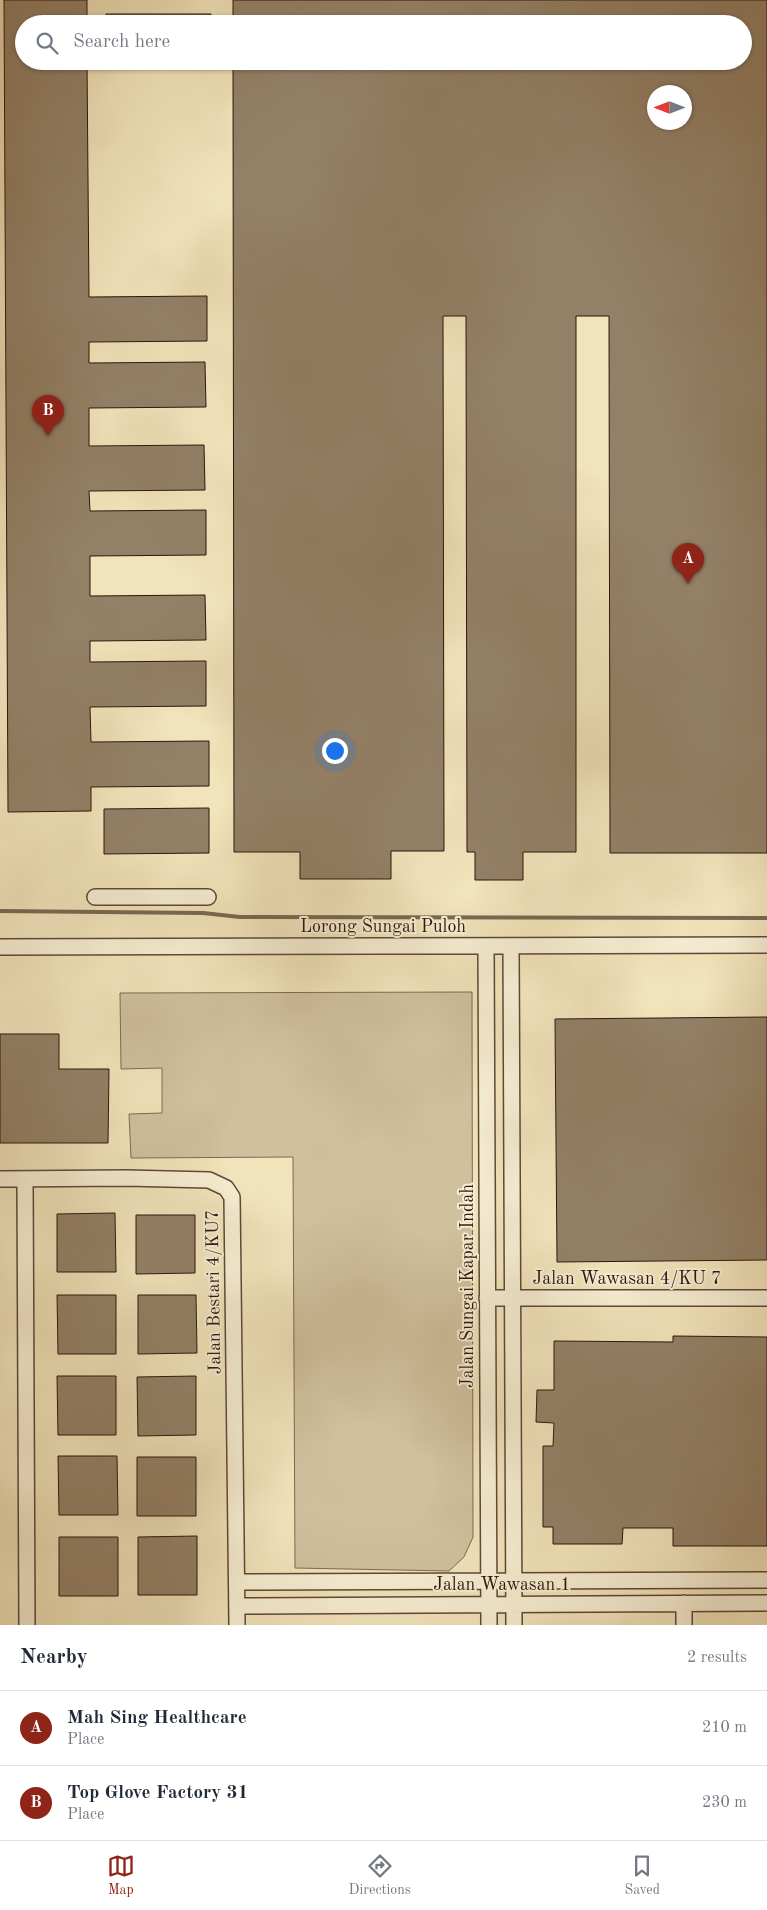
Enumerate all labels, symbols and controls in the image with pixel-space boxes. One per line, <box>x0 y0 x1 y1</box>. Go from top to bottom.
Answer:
search box <box>15 15 752 70</box>
icon: search <box>33 29 61 57</box>
text: Search here <box>73 33 170 52</box>
north arrow <box>647 85 692 130</box>
pin: B <box>32 395 64 436</box>
pin: A <box>672 543 704 584</box>
your location <box>322 738 348 764</box>
street label: Lorong Sungai Puloh <box>300 918 466 936</box>
street label: Jalan Sungai Kapar Indah <box>459 1184 477 1388</box>
street label: Jalan Bestari 4/KU7 <box>204 1209 224 1375</box>
street label: Jalan Wawasan 4/KU 7 <box>533 1270 721 1288</box>
street label: Jalan Wawasan 1 <box>433 1576 571 1594</box>
text: Nearby <box>20 1647 88 1668</box>
text: 2 results <box>687 1650 747 1666</box>
text: Mah Sing Healthcare <box>67 1709 247 1728</box>
text: A <box>30 1720 42 1736</box>
text: 210 m <box>702 1720 747 1736</box>
text: Place <box>67 1732 104 1748</box>
text: Top Glove Factory 31 <box>67 1784 249 1803</box>
text: B <box>30 1795 42 1811</box>
text: 230 m <box>702 1795 747 1811</box>
text: Place <box>67 1807 104 1823</box>
tab: Map <box>107 1852 135 1899</box>
tab: Directions <box>349 1852 411 1899</box>
tab: Saved <box>624 1852 660 1899</box>

